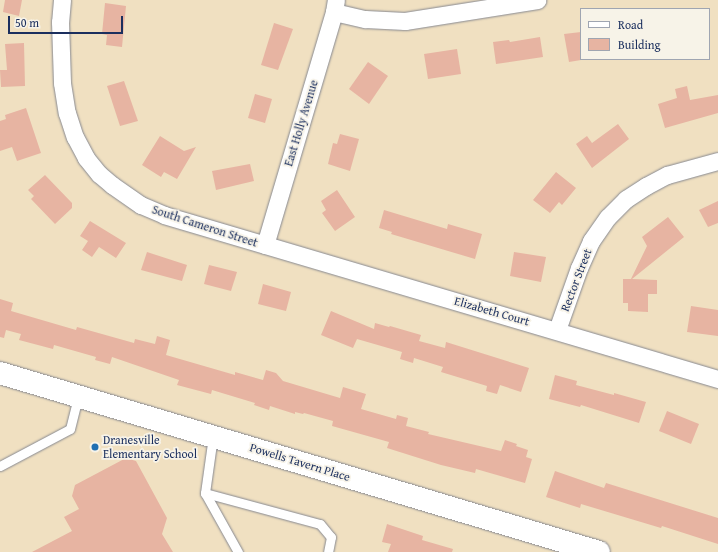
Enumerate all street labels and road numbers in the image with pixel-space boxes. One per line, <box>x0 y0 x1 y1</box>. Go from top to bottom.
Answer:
street label: East Holly Avenue <box>281 78 321 168</box>
street label: South Cameron Street <box>150 202 260 250</box>
street label: Rector Street <box>557 247 595 313</box>
street label: Elizabeth Court <box>453 293 531 329</box>
street label: Powells Tavern Place <box>248 440 352 484</box>

